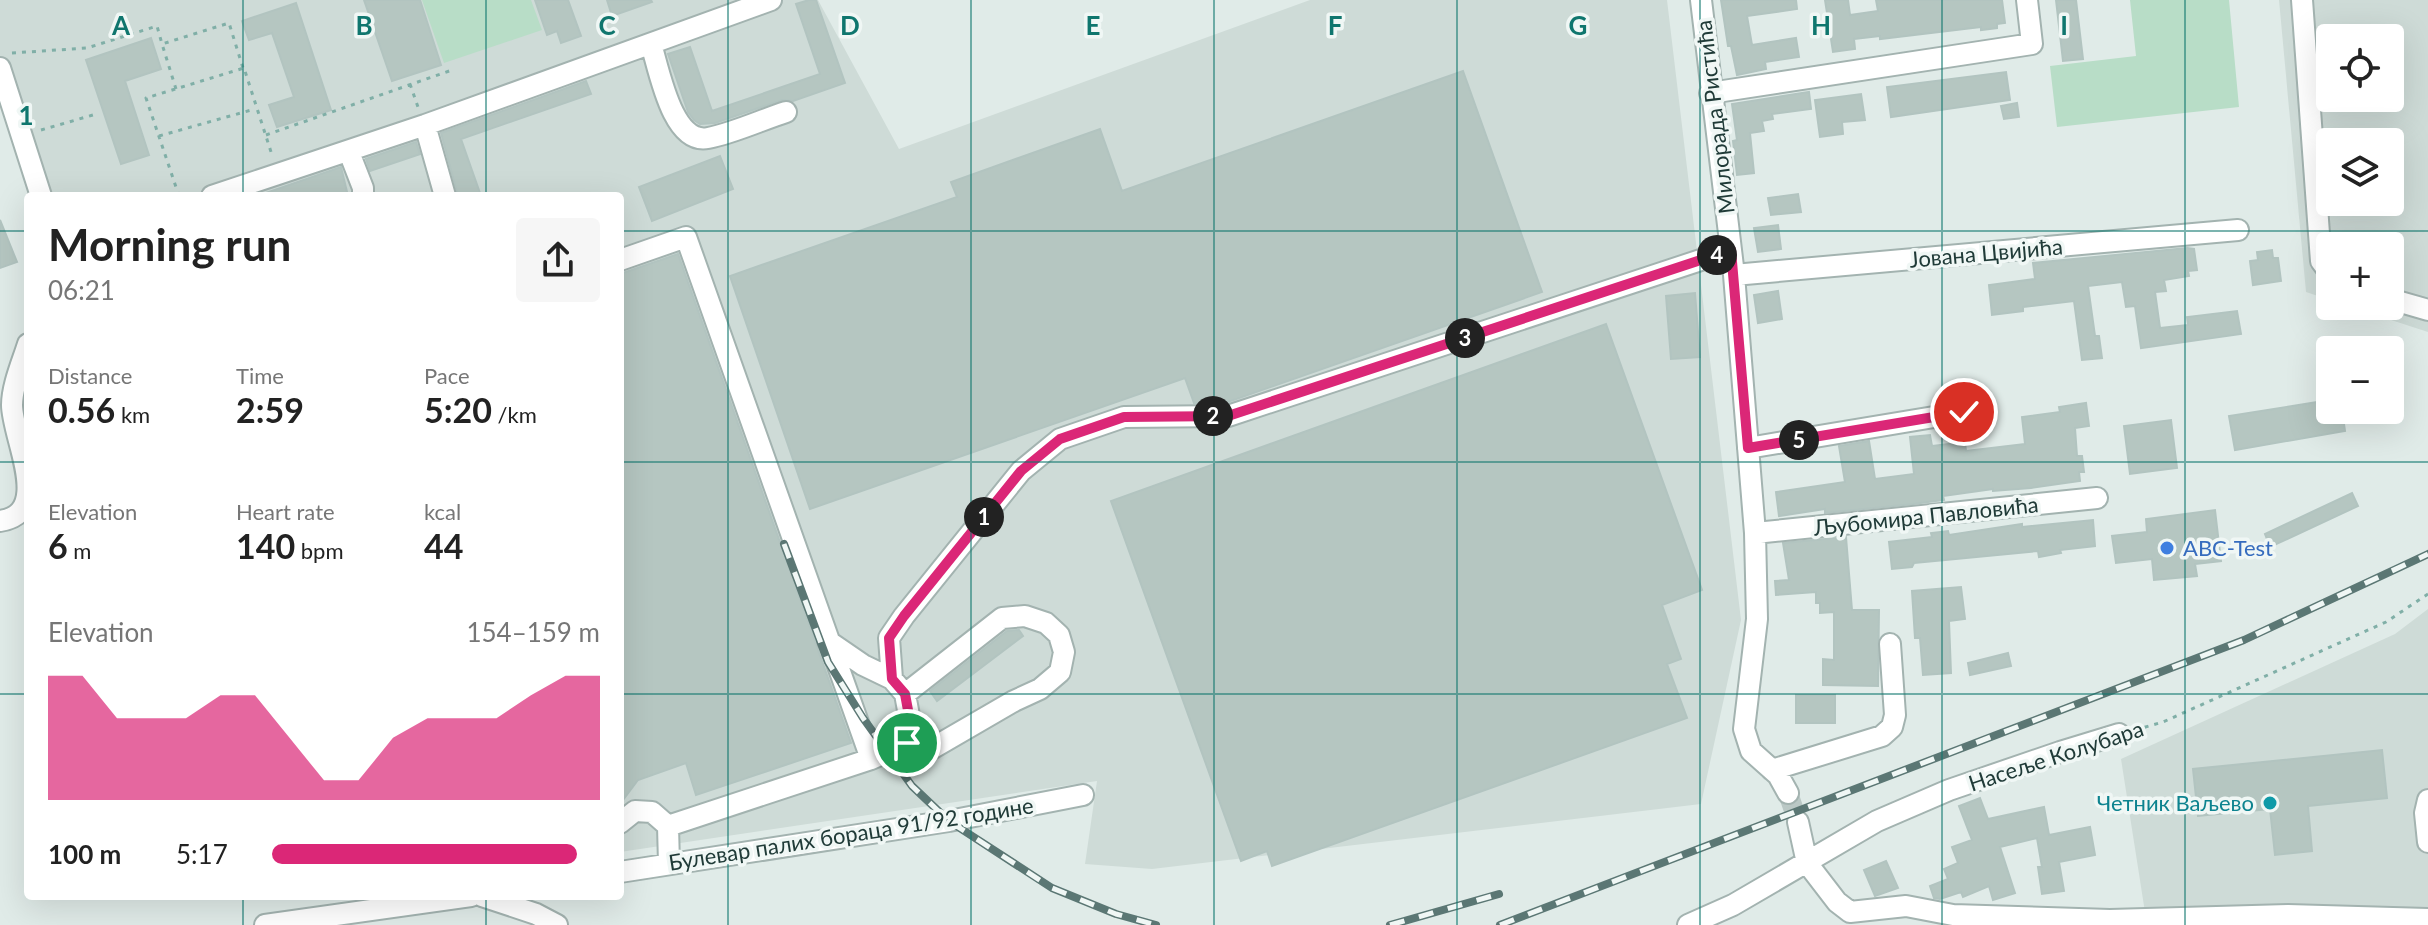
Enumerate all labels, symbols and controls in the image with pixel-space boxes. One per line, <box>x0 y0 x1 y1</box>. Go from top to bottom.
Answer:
text: A <box>111 9 131 41</box>
text: B <box>355 9 373 41</box>
text: C <box>598 9 616 41</box>
text: D <box>840 9 860 41</box>
text: E <box>1086 9 1100 41</box>
text: F <box>1328 9 1342 41</box>
text: G <box>1569 9 1587 41</box>
text: H <box>1811 9 1831 41</box>
text: I <box>2060 9 2068 41</box>
street label: Милорада Ристића <box>1689 19 1740 215</box>
map controls <box>2316 24 2404 424</box>
button: locate <box>2316 24 2404 112</box>
text: 1 <box>18 99 34 131</box>
button: layers <box>2316 128 2404 216</box>
text: Morning run <box>48 218 291 270</box>
button: share <box>516 218 600 302</box>
street label: Јована Цвијића <box>1908 232 2064 273</box>
button: + <box>2316 232 2404 320</box>
pin: 4 <box>1697 235 1737 275</box>
text: 4 <box>1711 241 1723 268</box>
text: 06:21 <box>48 274 115 306</box>
pin: 3 <box>1445 318 1485 358</box>
text: 3 <box>1459 324 1471 351</box>
button: − <box>2316 336 2404 424</box>
text: Distance <box>48 362 132 389</box>
text: Time <box>236 362 284 389</box>
text: Pace <box>424 362 470 389</box>
pin <box>1930 378 1998 446</box>
text: 0.56 <box>48 389 115 430</box>
text: 2:59 <box>236 389 304 430</box>
text: 5:20 <box>424 389 492 430</box>
icon: check <box>1942 390 1986 434</box>
pin: 2 <box>1193 396 1233 436</box>
text: km <box>115 401 150 428</box>
text: /km <box>492 401 537 428</box>
text: 2 <box>1207 402 1219 429</box>
pin: 5 <box>1779 420 1819 460</box>
text: 5 <box>1793 426 1805 453</box>
street label: Љубомира Павловића <box>1811 490 2040 541</box>
pin: 1 <box>964 497 1004 537</box>
text: Elevation <box>48 498 137 525</box>
text: Heart rate <box>236 498 335 525</box>
text: kcal <box>424 498 461 525</box>
text: 1 <box>978 503 990 530</box>
text: 6 <box>48 525 68 566</box>
text: 140 <box>236 525 295 566</box>
text: 44 <box>424 525 463 566</box>
place label: ABC-Test <box>2183 534 2273 561</box>
text: m <box>68 537 91 564</box>
text: bpm <box>295 537 344 564</box>
marker: ABC-Test <box>2158 539 2176 557</box>
text: Elevation <box>48 616 154 648</box>
text: 154–159 m <box>466 616 600 648</box>
pin <box>873 709 941 777</box>
street label: Насеље Колубара <box>1965 715 2147 797</box>
icon: arrive <box>885 721 929 765</box>
place label: Четник Ваљево <box>2097 789 2254 816</box>
street label: Булевар палих бораца 91/92 године <box>667 791 1035 876</box>
marker: Четник Ваљево <box>2261 794 2279 812</box>
text: 100 m <box>48 838 121 870</box>
text: 5:17 <box>176 838 228 870</box>

